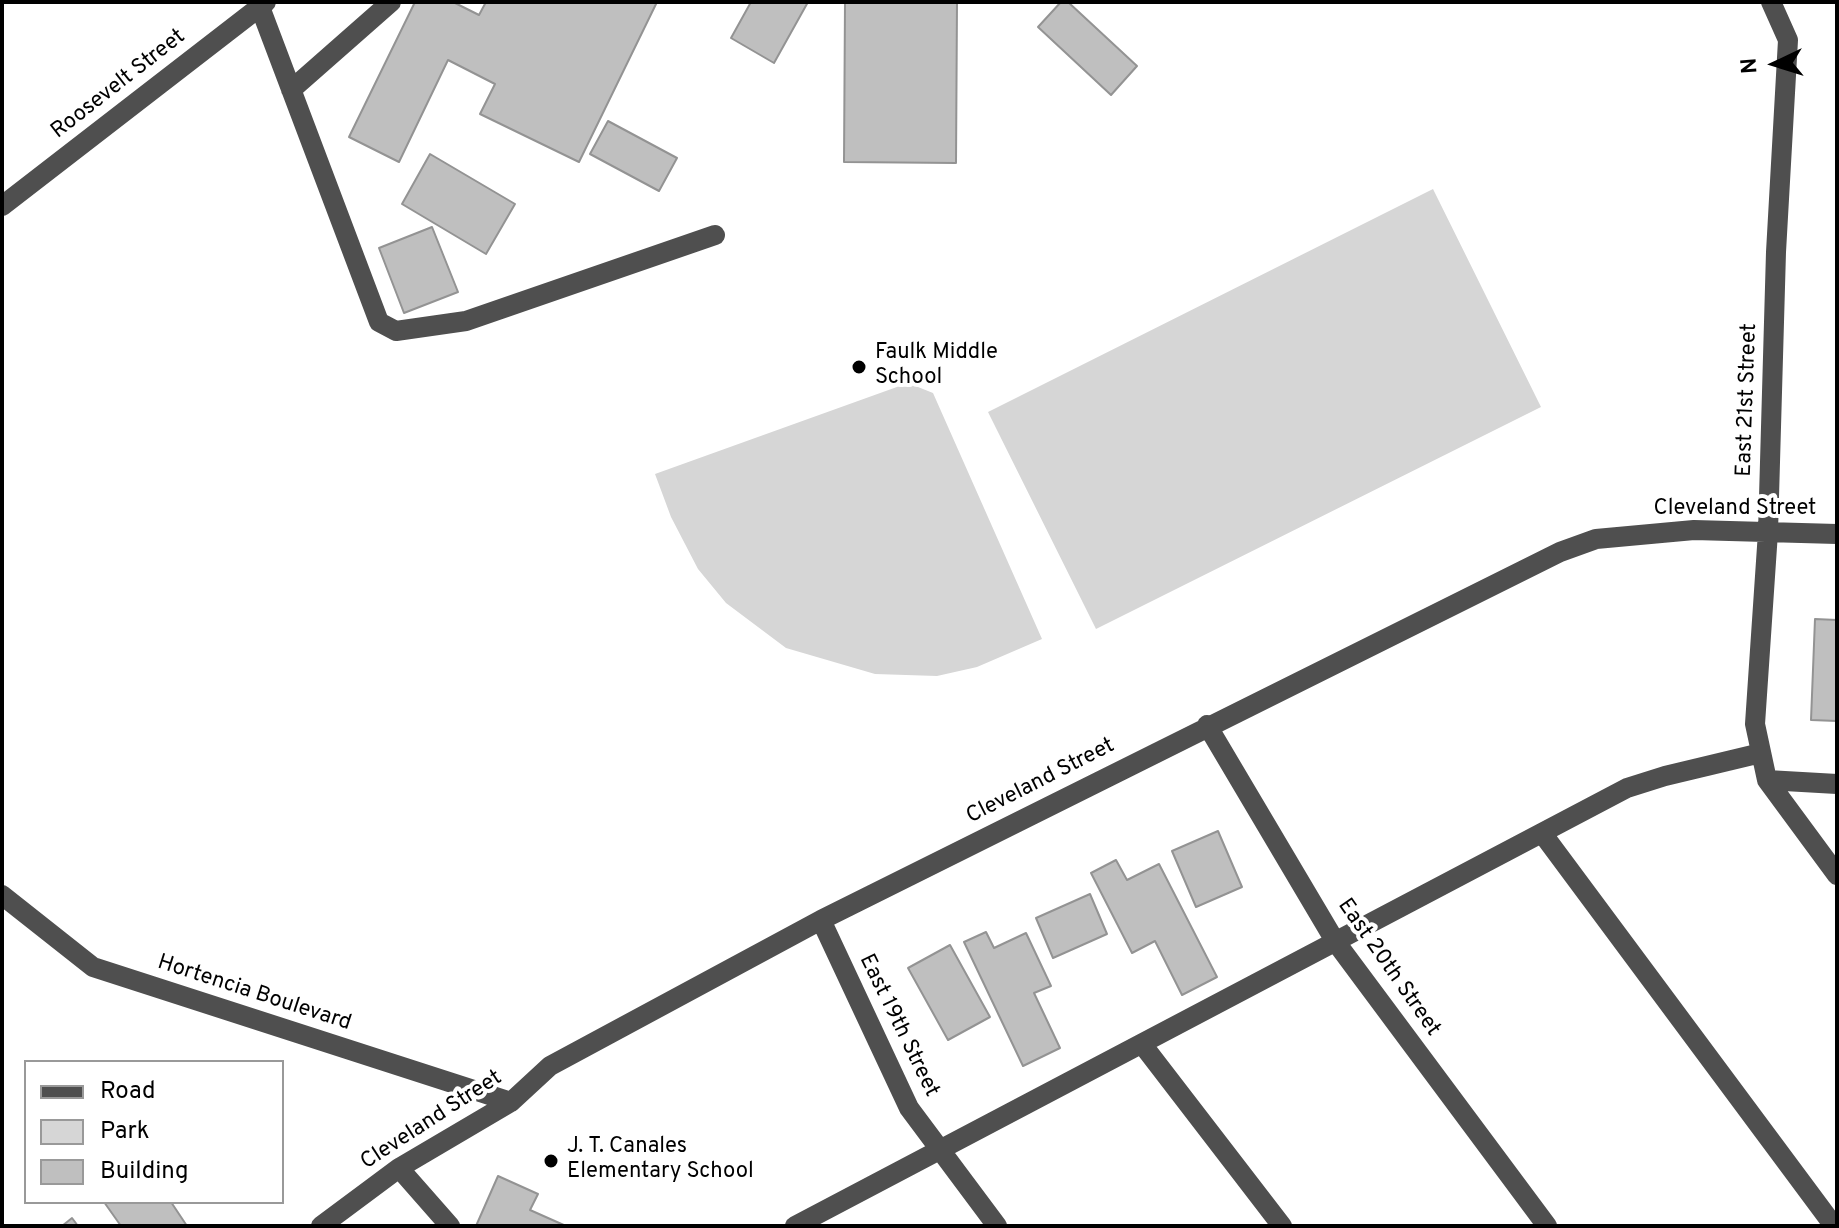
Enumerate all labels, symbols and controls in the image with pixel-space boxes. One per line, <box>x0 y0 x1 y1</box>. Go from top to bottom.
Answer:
street label: Roosevelt Street <box>47 24 191 146</box>
north arrow <box>1735 24 1815 104</box>
text: N <box>1737 57 1765 75</box>
street label: East 21st Street <box>1732 323 1764 477</box>
place label: Faulk Middle School <box>875 341 998 392</box>
marker: Faulk Middle School <box>850 358 868 376</box>
street label: Cleveland Street <box>1654 497 1816 523</box>
street label: Cleveland Street <box>962 733 1120 831</box>
street label: East 20th Street <box>1331 894 1445 1042</box>
street label: Hortencia Boulevard <box>154 950 354 1038</box>
street label: East 19th Street <box>852 950 944 1102</box>
legend <box>24 1060 284 1204</box>
street label: Cleveland Street <box>357 1066 507 1176</box>
text: Road <box>100 1077 156 1107</box>
text: Park <box>100 1117 150 1147</box>
place label: J. T. Canales Elementary School <box>567 1135 754 1186</box>
marker: J. T. Canales Elementary School <box>542 1152 560 1170</box>
text: Building <box>100 1157 189 1187</box>

